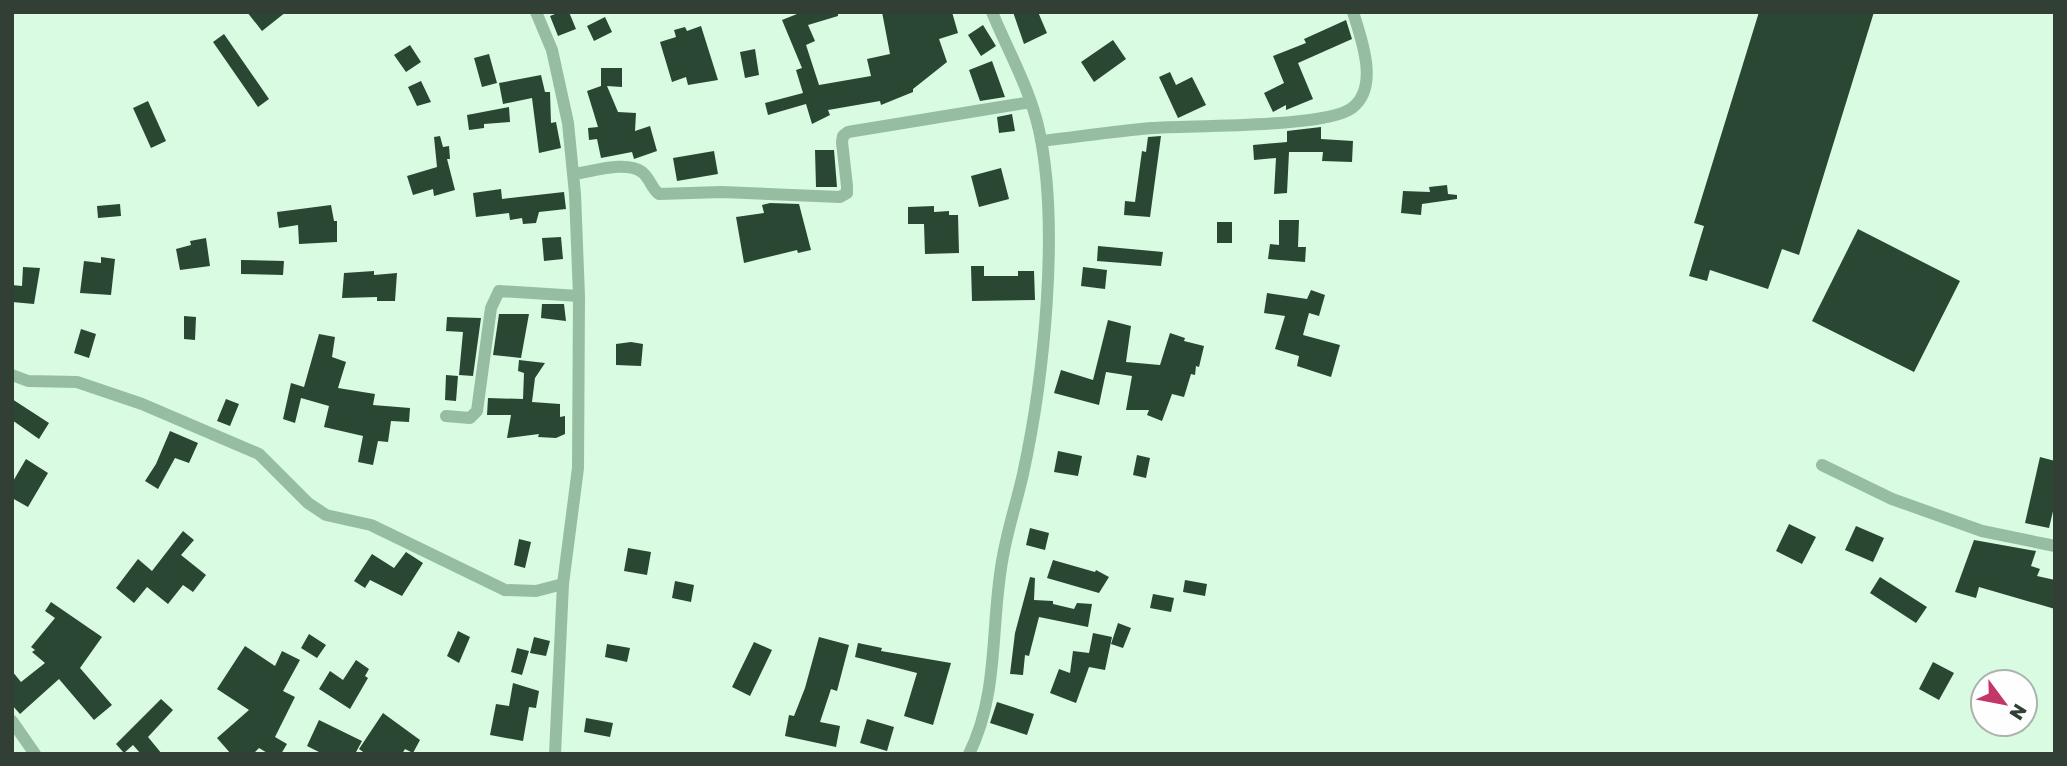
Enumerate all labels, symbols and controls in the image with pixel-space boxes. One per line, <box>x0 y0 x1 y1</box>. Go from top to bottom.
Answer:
north arrow <box>1969 668 2039 738</box>
text: N <box>2005 700 2032 724</box>

